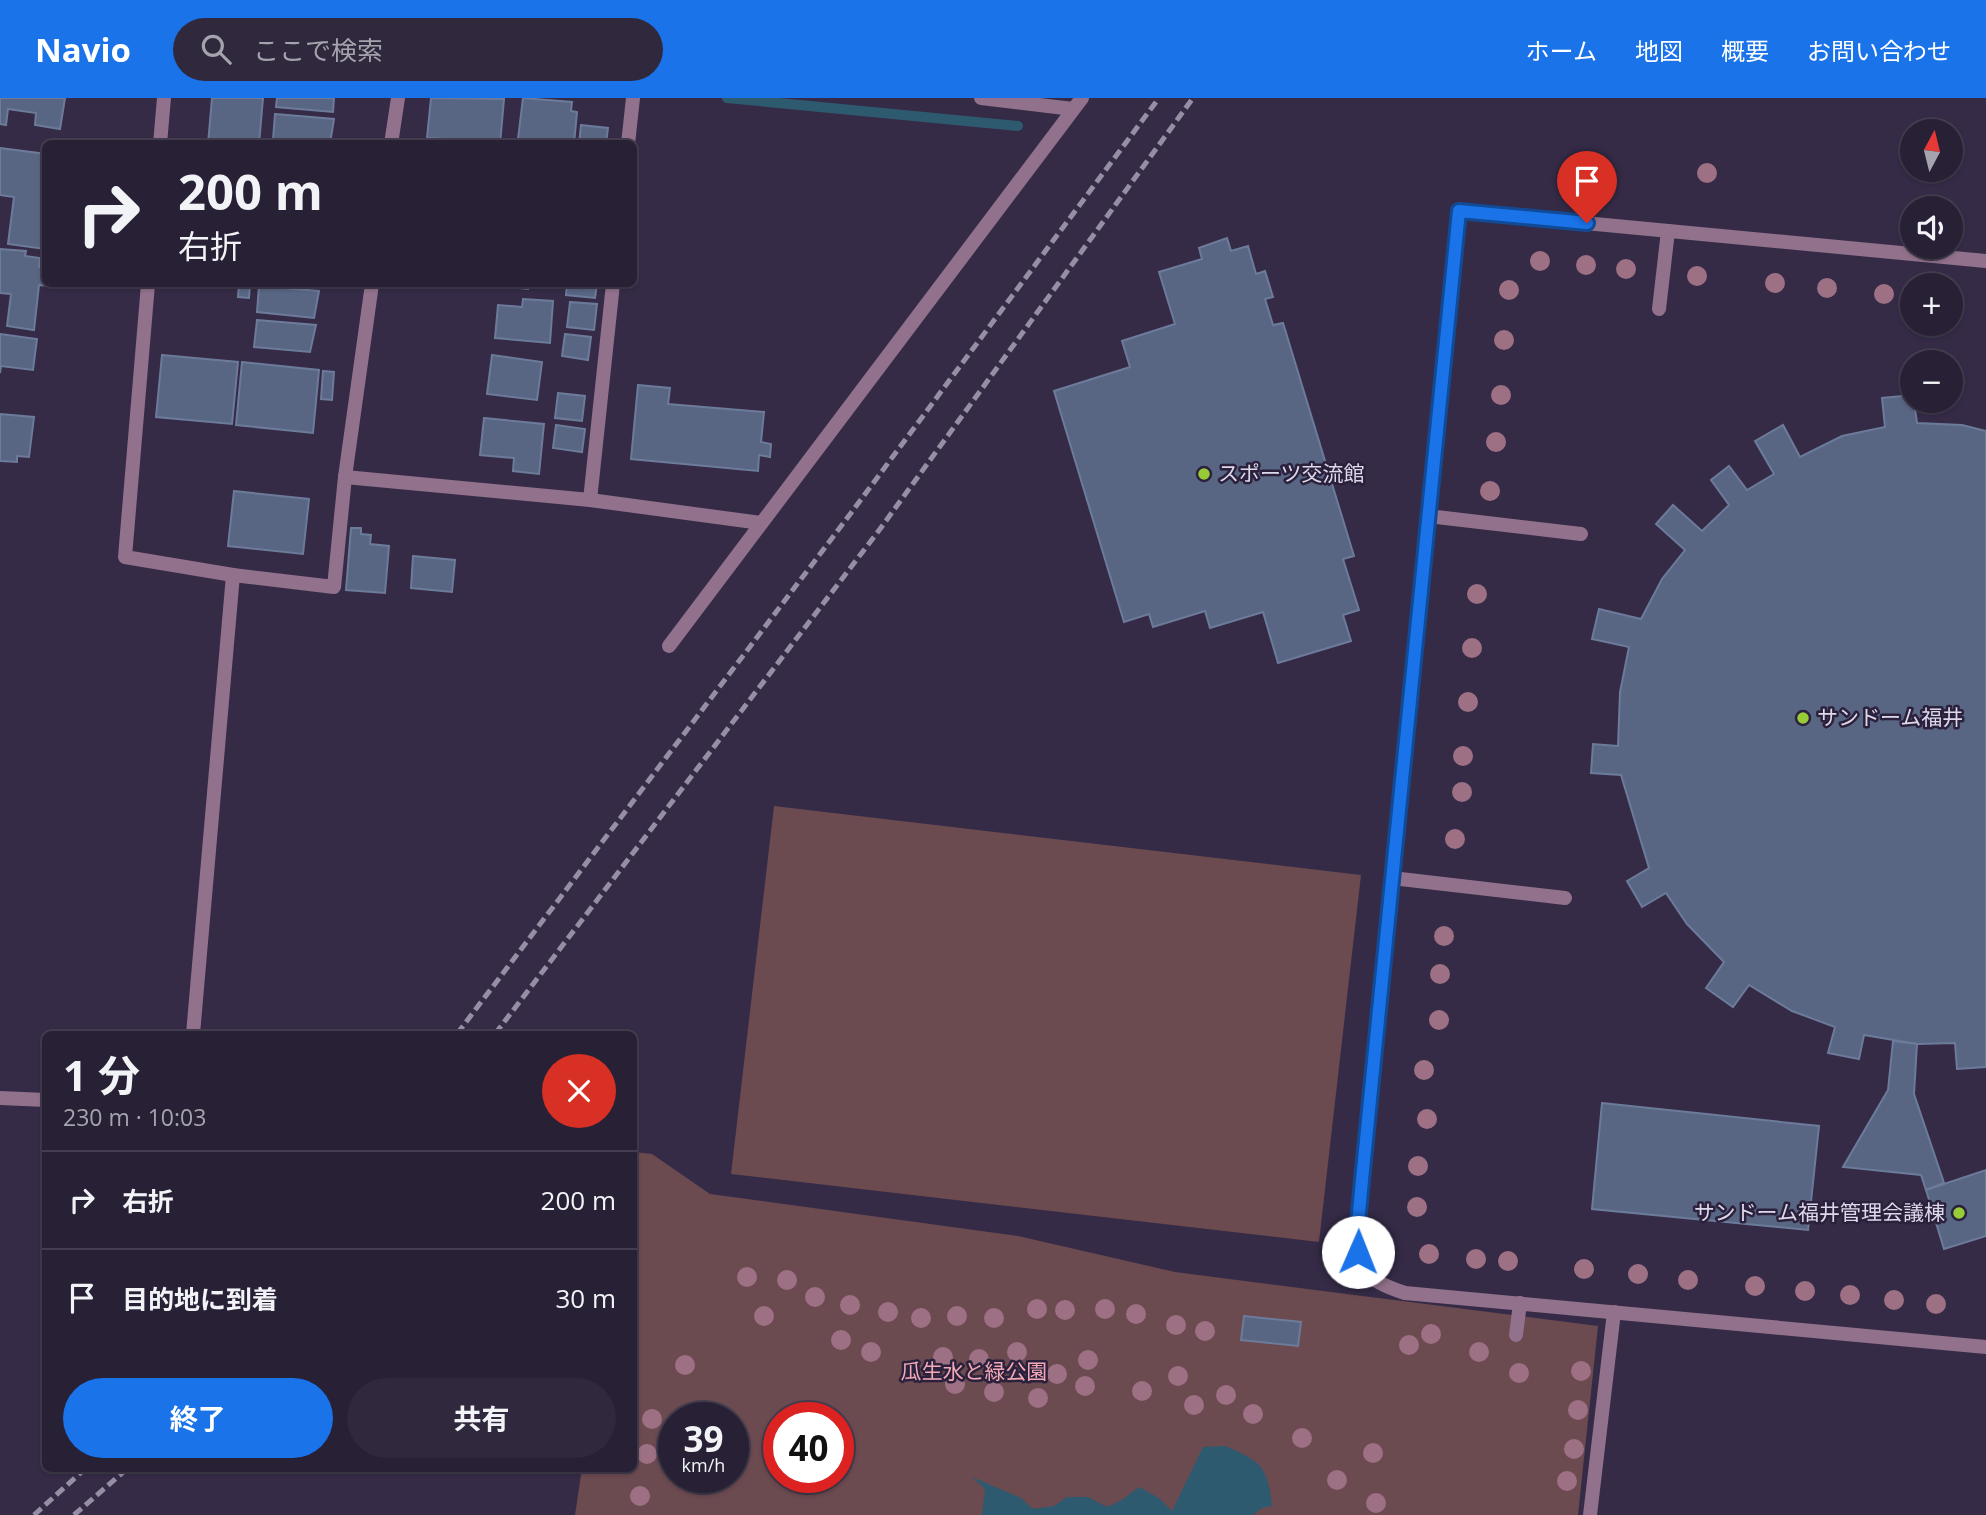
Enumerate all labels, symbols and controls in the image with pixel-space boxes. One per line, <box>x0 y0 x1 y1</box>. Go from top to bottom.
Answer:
search box <box>173 18 663 81</box>
text: Navio <box>35 27 131 72</box>
icon: search <box>197 30 235 68</box>
text: ここで検索 <box>253 32 383 68</box>
text: ホーム <box>1526 34 1597 67</box>
text: 地図 <box>1635 34 1683 67</box>
text: 概要 <box>1721 34 1769 67</box>
text: お問い合わせ <box>1807 34 1951 67</box>
north arrow <box>1900 119 1964 182</box>
map controls <box>1900 119 1963 413</box>
pin <box>1557 151 1617 223</box>
text: 200 m <box>178 158 323 224</box>
icon: arrive <box>1568 162 1606 200</box>
icon: right <box>63 168 154 259</box>
button: sound <box>1900 196 1963 259</box>
text: 右折 <box>178 224 242 267</box>
button: + <box>1900 273 1963 336</box>
button: − <box>1900 350 1963 413</box>
place label: スポーツ交流館 <box>1218 459 1365 487</box>
marker: スポーツ交流館 <box>1196 466 1212 482</box>
place label: サンドーム福井 <box>1817 703 1963 731</box>
marker: サンドーム福井 <box>1795 710 1811 726</box>
text: 1 分 <box>63 1046 140 1103</box>
button: close <box>542 1054 616 1128</box>
text: 230 m · 10:03 <box>63 1101 206 1133</box>
icon: right <box>63 1181 101 1219</box>
text: 200 m <box>541 1182 616 1218</box>
text: 右折 <box>122 1183 174 1219</box>
place label: サンドーム福井管理会議棟 <box>1694 1198 1945 1226</box>
marker: サンドーム福井管理会議棟 <box>1951 1205 1967 1221</box>
position arrow <box>1321 1215 1395 1289</box>
icon: arrive <box>63 1279 101 1317</box>
text: 30 m <box>555 1280 616 1316</box>
text: 目的地に到着 <box>122 1281 278 1317</box>
park label: 瓜生水と緑公園 <box>901 1357 1048 1385</box>
button: 終了 <box>63 1378 333 1458</box>
button: 共有 <box>347 1378 616 1458</box>
speed limit sign: 40 <box>763 1402 854 1493</box>
text: 39 <box>683 1415 724 1462</box>
text: km/h <box>682 1453 725 1477</box>

